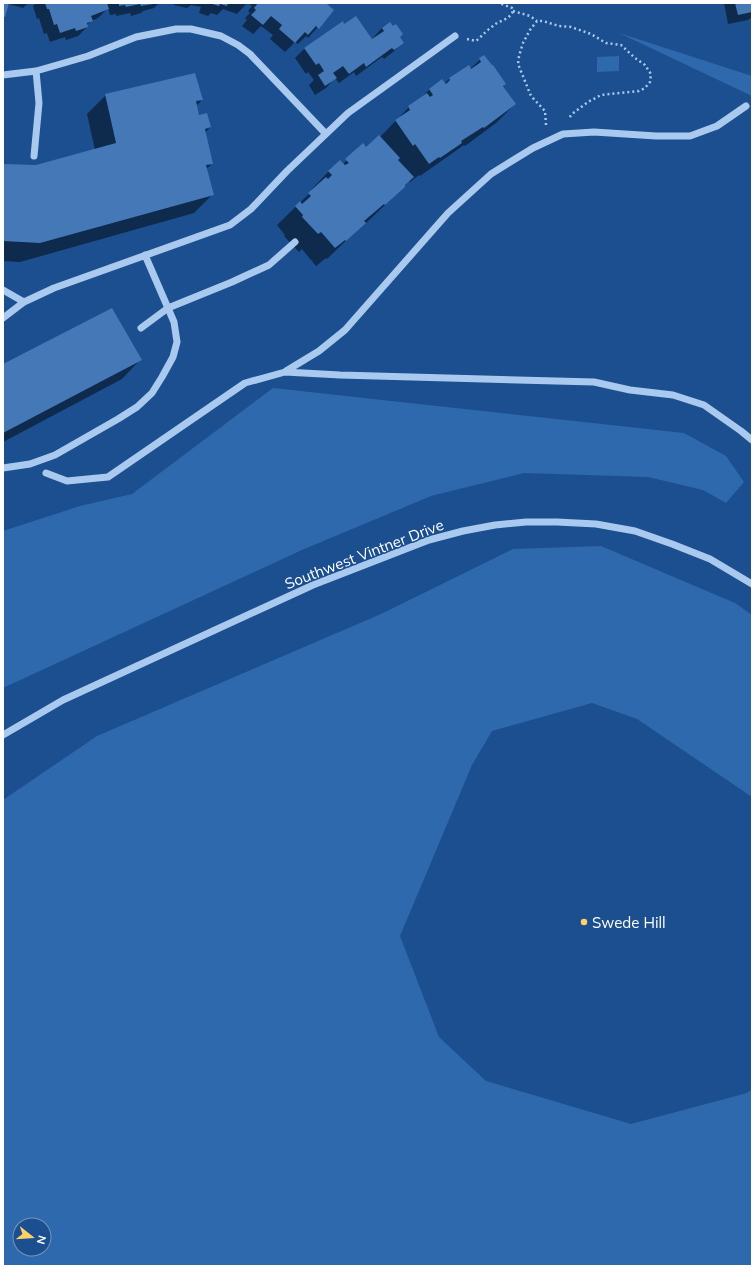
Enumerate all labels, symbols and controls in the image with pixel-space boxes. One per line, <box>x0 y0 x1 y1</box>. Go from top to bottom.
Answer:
street label: Southwest Vintner Drive <box>282 515 446 593</box>
place label: Swede Hill <box>592 913 666 932</box>
marker: Swede Hill <box>579 917 589 927</box>
north arrow <box>12 1217 52 1257</box>
text: N <box>34 1234 49 1246</box>

